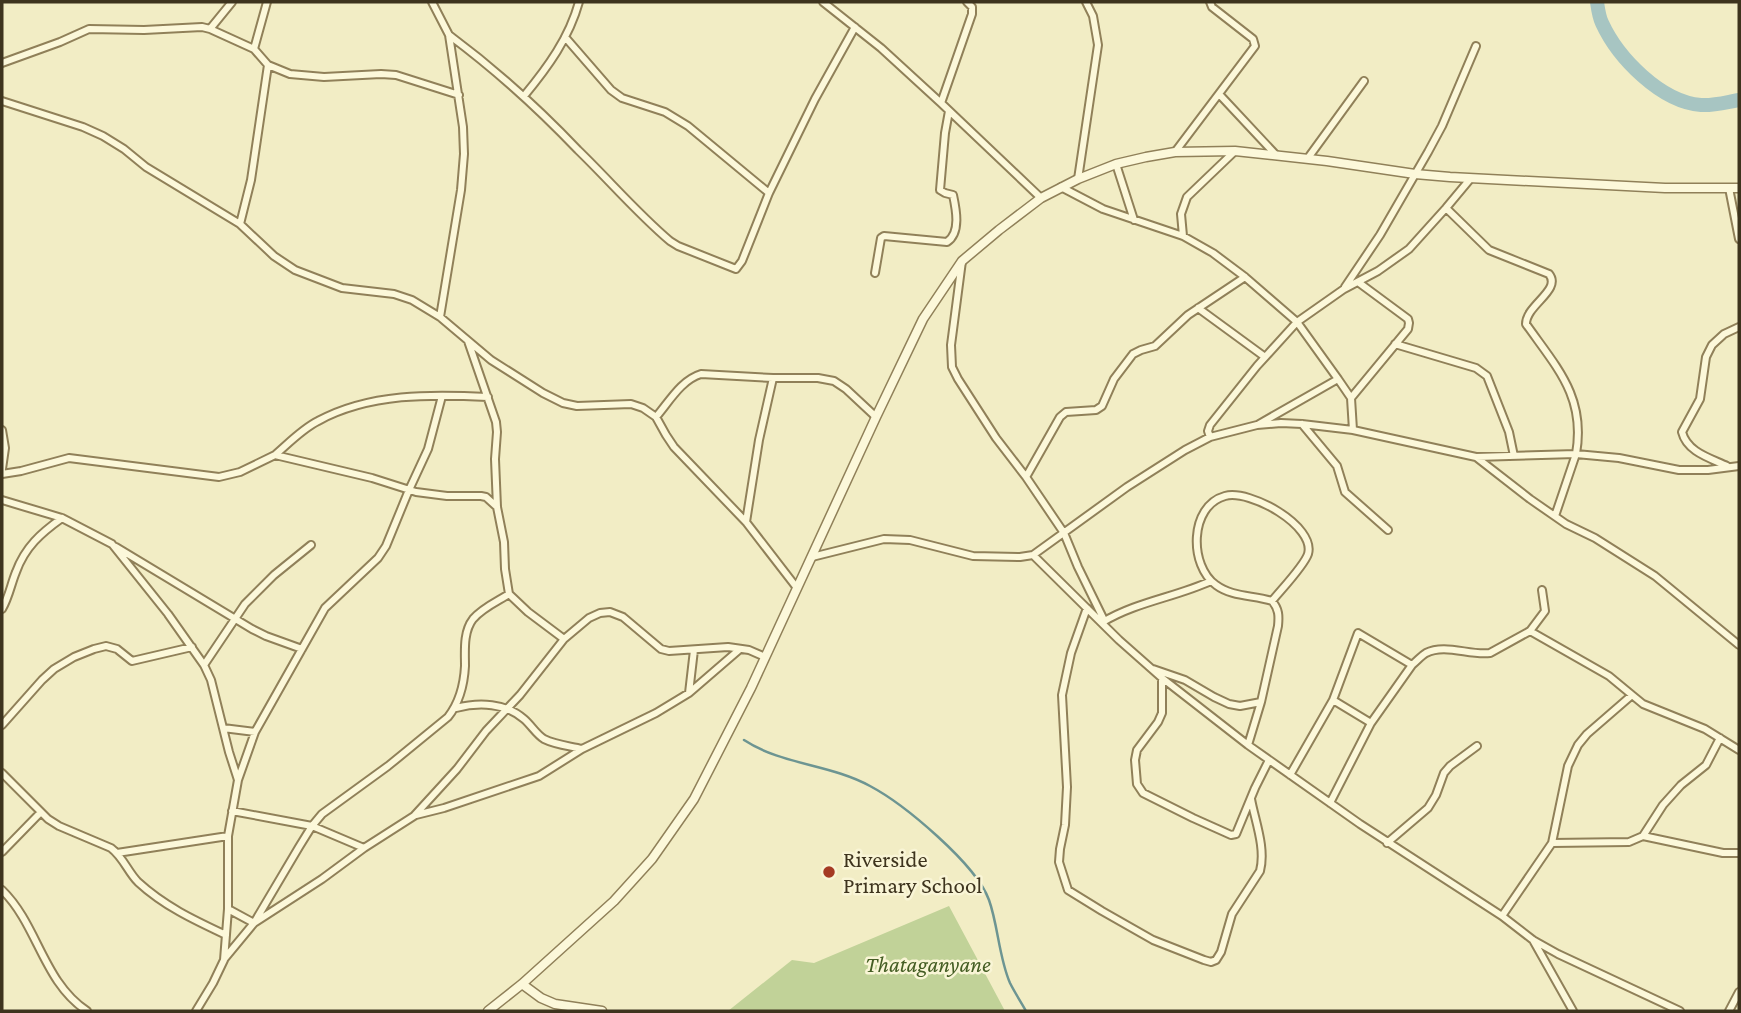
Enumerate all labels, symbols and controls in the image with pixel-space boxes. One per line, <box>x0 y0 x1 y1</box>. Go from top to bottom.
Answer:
place label: Riverside Primary School <box>843 846 982 898</box>
marker: Riverside Primary School <box>821 864 837 880</box>
park label: Thataganyane <box>865 951 991 977</box>

